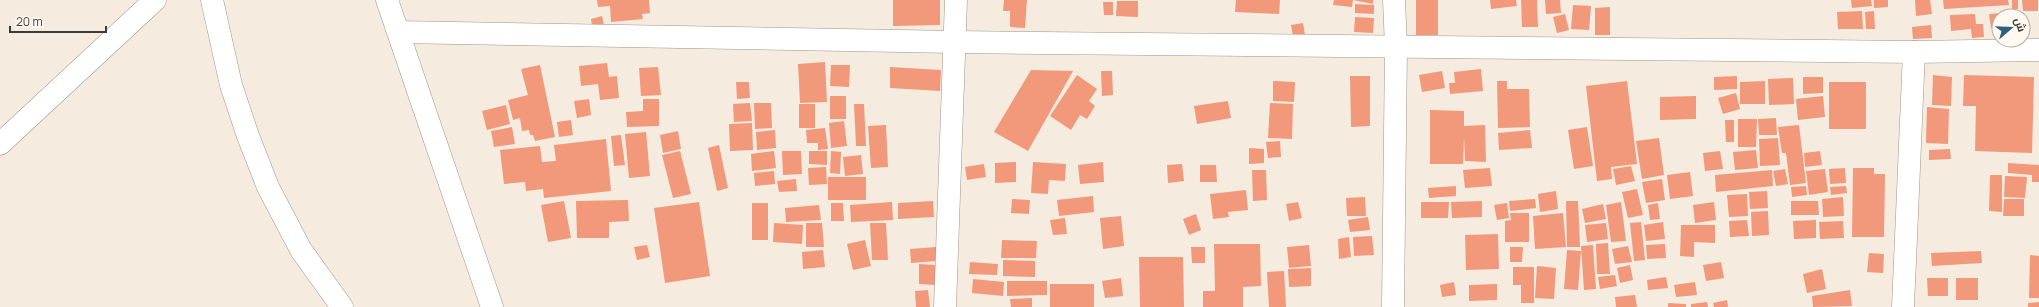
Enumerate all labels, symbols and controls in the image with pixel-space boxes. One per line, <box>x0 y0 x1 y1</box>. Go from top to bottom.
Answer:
scale bar <box>10 8 106 34</box>
north arrow <box>1991 8 2031 48</box>
text: 20 m <box>16 13 43 30</box>
text: ش <box>2012 15 2030 34</box>

